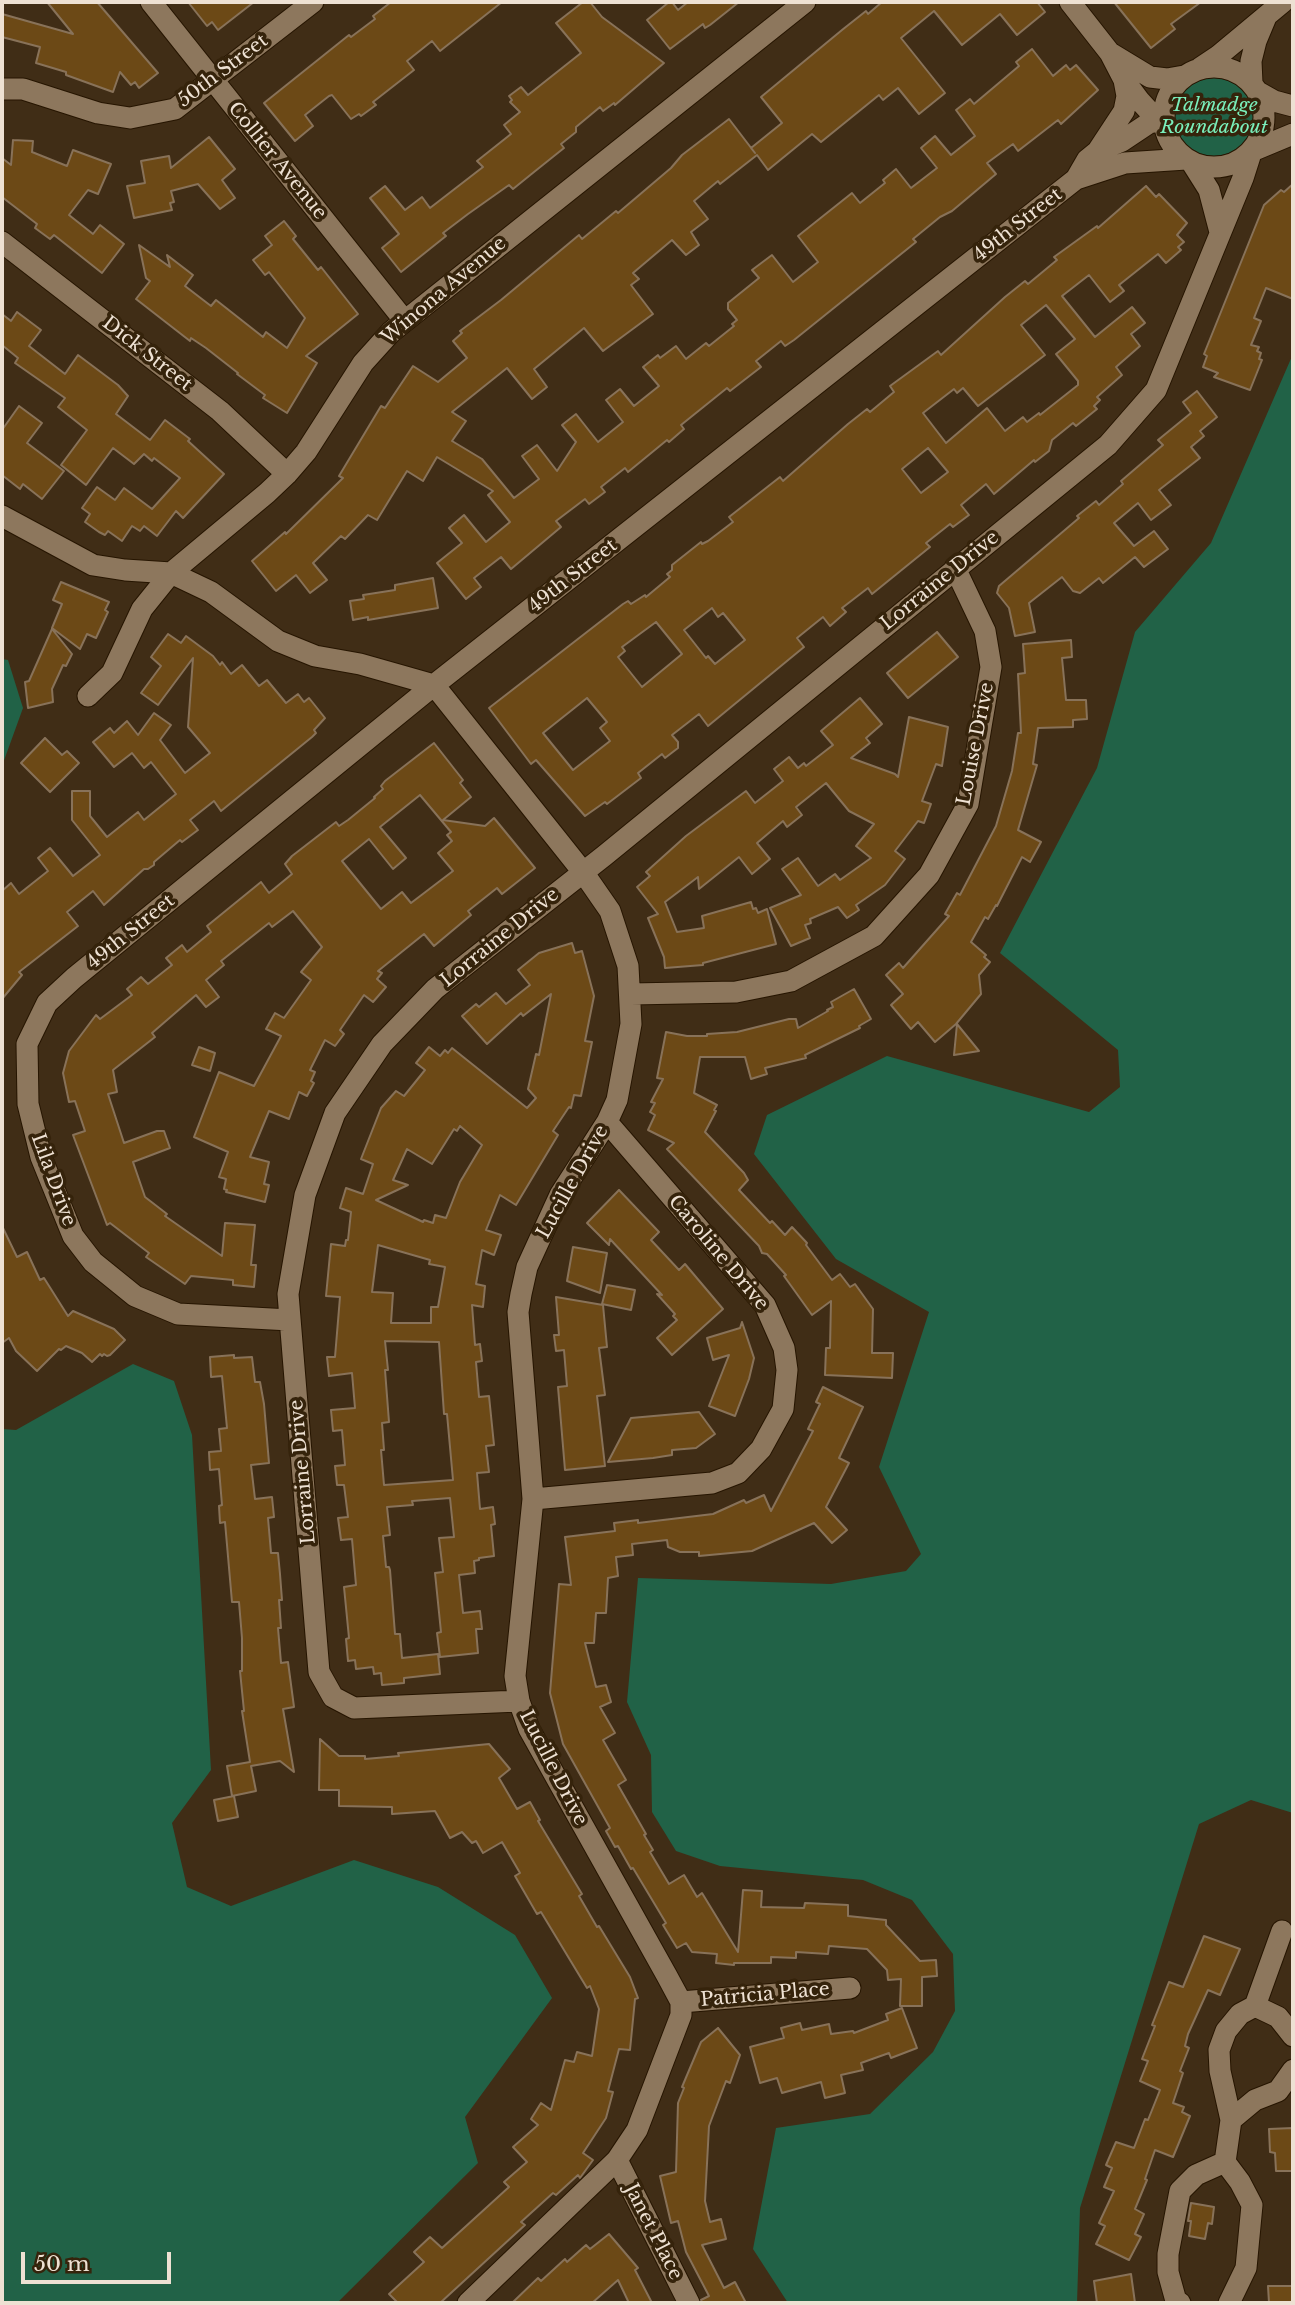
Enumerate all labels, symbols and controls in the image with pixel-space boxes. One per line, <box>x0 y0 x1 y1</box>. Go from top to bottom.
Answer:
street label: 50th Street <box>173 30 273 112</box>
park label: Talmadge Roundabout <box>1160 95 1268 139</box>
street label: Collier Avenue <box>223 98 331 224</box>
street label: 49th Street <box>969 183 1067 267</box>
street label: Winona Avenue <box>377 232 511 350</box>
street label: Dick Street <box>98 312 196 396</box>
street label: Lorraine Drive <box>876 526 1004 636</box>
street label: 49th Street <box>524 534 622 618</box>
street label: Louise Drive <box>953 681 999 807</box>
street label: Lorraine Drive <box>436 883 564 993</box>
street label: 49th Street <box>83 890 179 974</box>
street label: Lucille Drive <box>532 1121 614 1243</box>
street label: Lila Drive <box>26 1131 80 1229</box>
street label: Caroline Drive <box>663 1191 773 1315</box>
street label: Lorraine Drive <box>285 1399 321 1545</box>
street label: Lucille Drive <box>514 1707 592 1829</box>
street label: Patricia Place <box>699 1978 831 2012</box>
street label: Janet Place <box>619 2180 687 2284</box>
scale bar <box>24 2238 175 2282</box>
text: 50 m <box>34 2251 89 2277</box>

